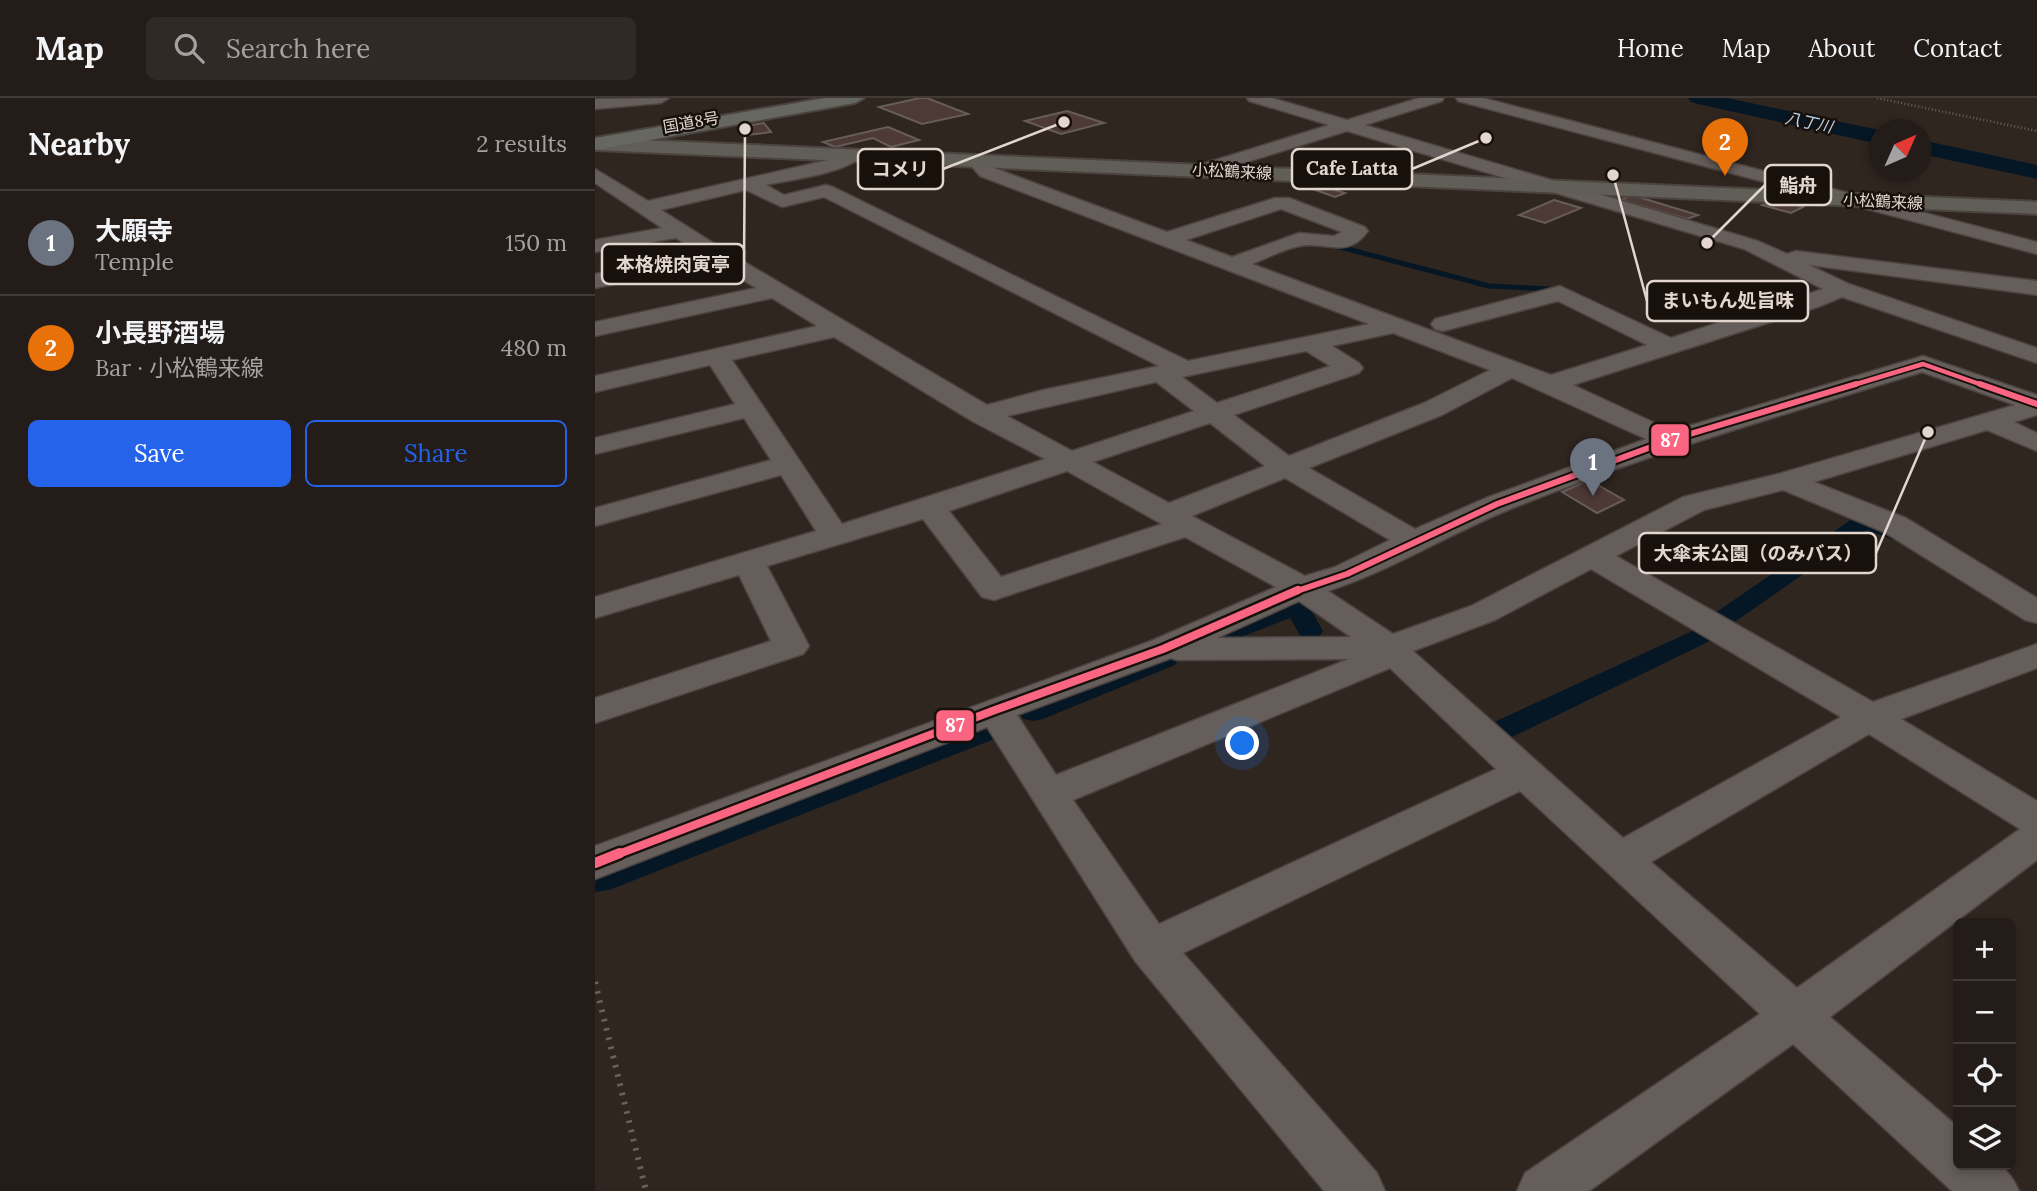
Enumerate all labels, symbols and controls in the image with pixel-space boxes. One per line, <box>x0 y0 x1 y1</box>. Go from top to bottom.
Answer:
search box <box>146 17 636 80</box>
text: Map <box>35 27 104 69</box>
icon: search <box>170 29 208 67</box>
text: Search here <box>226 32 370 65</box>
text: Home <box>1617 33 1684 64</box>
text: Map <box>1722 33 1771 64</box>
text: About <box>1809 33 1875 64</box>
text: Contact <box>1913 33 2002 64</box>
street label: 国道8号 <box>661 107 721 137</box>
water label: 八丁川 <box>1783 107 1837 137</box>
pin: 2 <box>1702 118 1748 176</box>
north arrow <box>1869 119 1932 182</box>
text: Nearby <box>28 125 130 163</box>
text: 2 results <box>476 129 567 158</box>
callout: コメリ <box>858 149 943 189</box>
callout: Cafe Latta <box>1292 149 1412 189</box>
text: Cafe Latta <box>1306 156 1398 180</box>
text: コメリ <box>871 157 929 181</box>
street label: 小松鶴来線 <box>1192 159 1272 183</box>
callout: 鮨舟 <box>1765 165 1831 205</box>
text: 鮨舟 <box>1779 173 1817 197</box>
street label: 小松鶴来線 <box>1843 189 1923 213</box>
text: 大願寺 <box>95 214 173 247</box>
text: 1 <box>46 228 56 257</box>
text: 150 m <box>505 228 567 257</box>
callout: 本格焼肉寅亭 <box>602 244 744 284</box>
text: Temple <box>95 247 174 276</box>
text: 本格焼肉寅亭 <box>616 252 730 276</box>
callout: まいもん処旨味 <box>1647 281 1808 321</box>
text: まいもん処旨味 <box>1661 288 1795 312</box>
text: 小長野酒場 <box>95 316 225 349</box>
text: 2 <box>45 333 57 362</box>
text: 480 m <box>501 333 567 362</box>
text: Bar · 小松鶴来線 <box>95 353 264 382</box>
button: Save <box>28 420 291 487</box>
button: Share <box>305 420 567 487</box>
line badge: 87 <box>1650 423 1690 457</box>
text: 87 <box>1660 428 1680 452</box>
pin: 1 <box>1570 438 1616 496</box>
callout: 大傘末公園（のみバス） <box>1639 533 1876 573</box>
text: 大傘末公園（のみバス） <box>1653 541 1863 565</box>
line badge: 87 <box>935 709 975 742</box>
text: 87 <box>945 713 965 737</box>
your location <box>1225 726 1259 760</box>
map controls <box>1953 918 2016 1170</box>
button: + <box>1953 918 2016 981</box>
button: − <box>1953 981 2016 1044</box>
button: locate <box>1953 1044 2016 1107</box>
button: layers <box>1953 1107 2016 1170</box>

